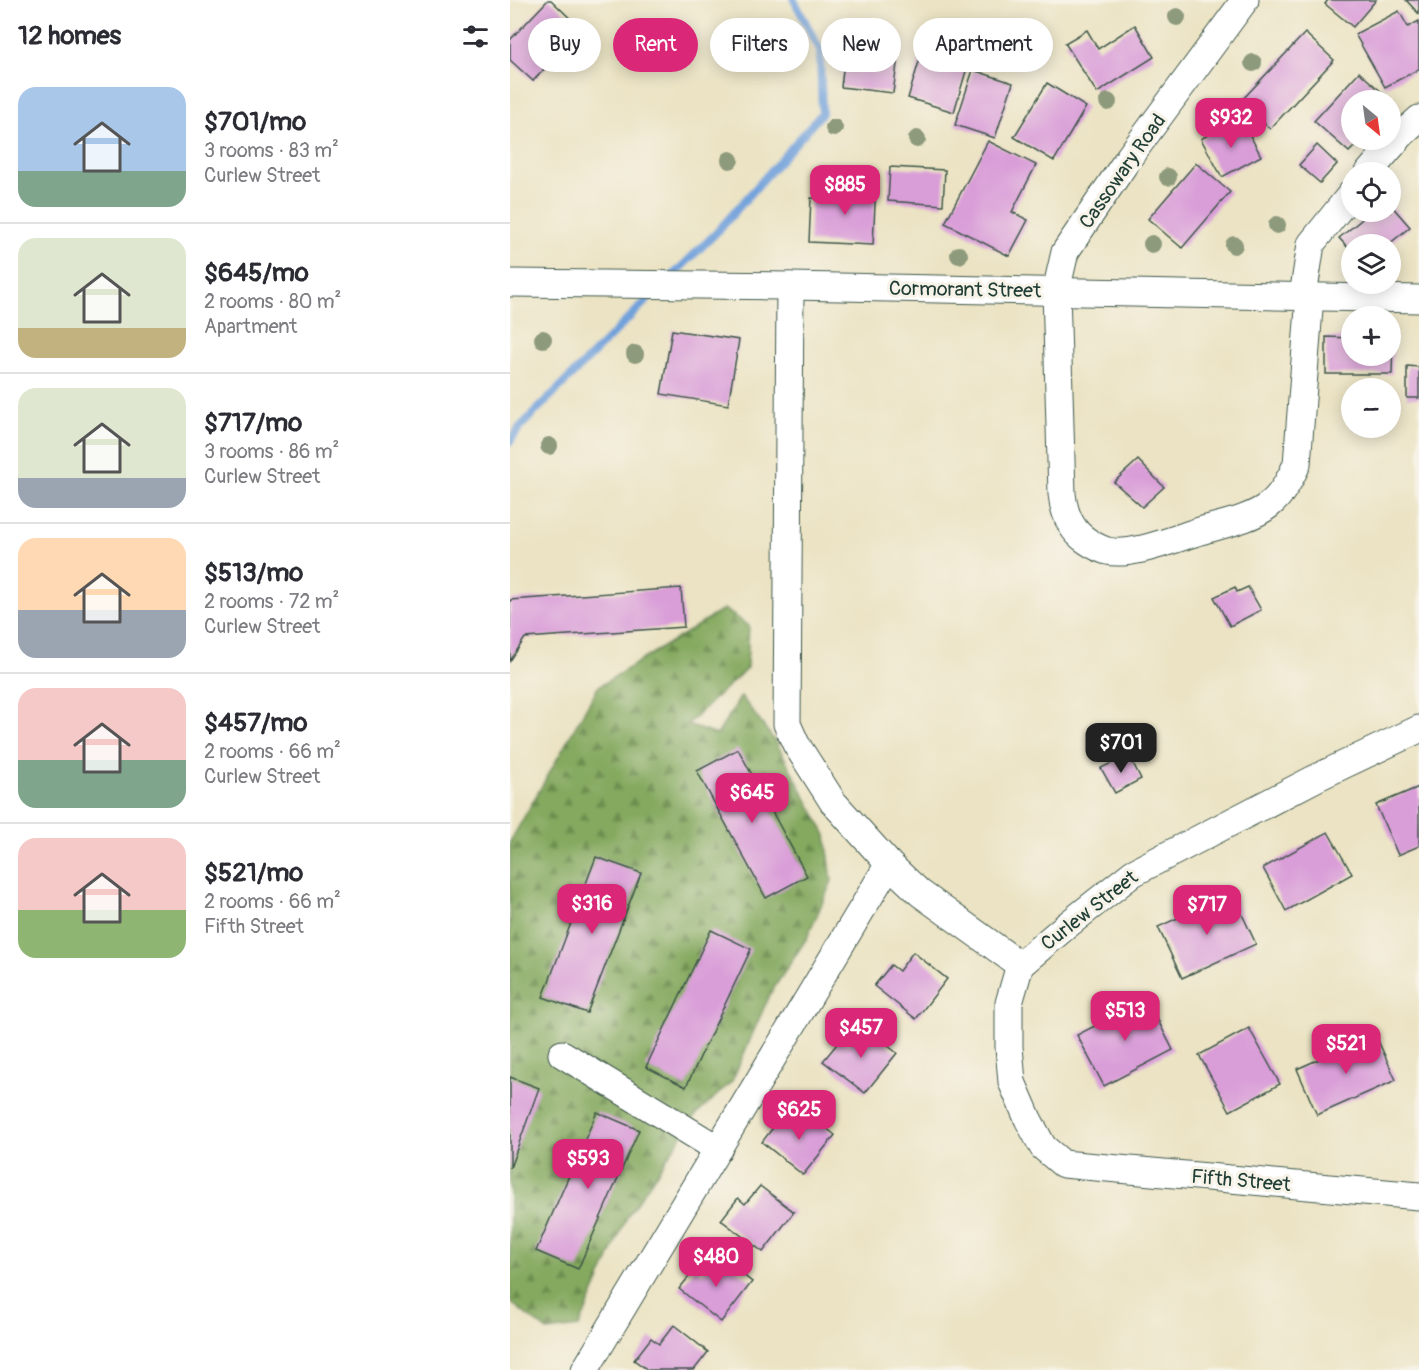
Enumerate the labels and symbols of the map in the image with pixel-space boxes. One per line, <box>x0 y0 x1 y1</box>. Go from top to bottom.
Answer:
north arrow <box>1341 90 1401 150</box>
pin: $932 <box>1195 98 1267 149</box>
street label: Cassowary Road <box>1074 109 1171 233</box>
pin: $885 <box>809 165 881 216</box>
street label: Cormorant Street <box>889 276 1042 303</box>
pin: $701 <box>1085 723 1157 774</box>
pin: $645 <box>716 773 788 824</box>
street label: Curlew Street <box>1036 864 1144 956</box>
pin: $316 <box>556 884 628 935</box>
pin: $717 <box>1171 885 1243 936</box>
pin: $513 <box>1089 991 1161 1042</box>
pin: $457 <box>825 1008 897 1059</box>
pin: $521 <box>1310 1024 1382 1075</box>
pin: $625 <box>763 1090 835 1141</box>
pin: $593 <box>552 1139 624 1190</box>
street label: Fifth Street <box>1190 1164 1293 1197</box>
pin: $480 <box>680 1237 752 1288</box>

